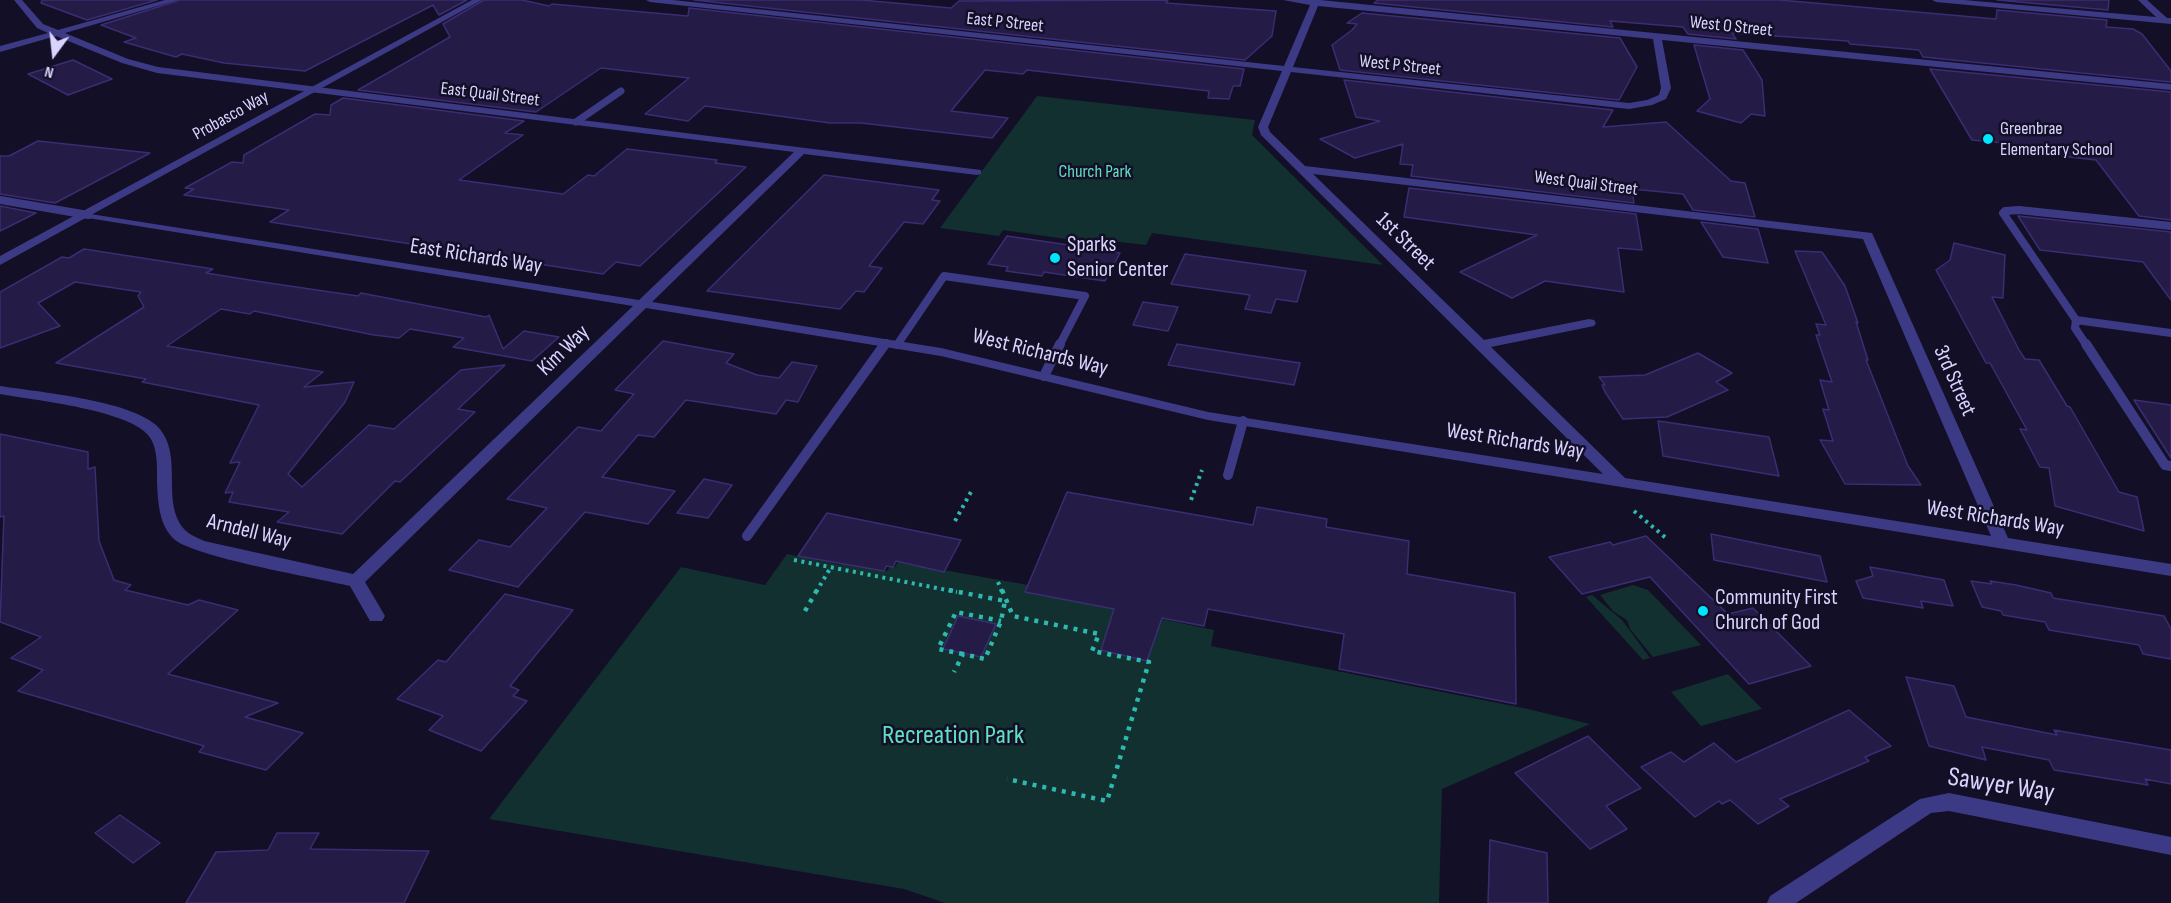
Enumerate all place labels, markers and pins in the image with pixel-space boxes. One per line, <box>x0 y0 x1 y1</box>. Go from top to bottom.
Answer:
place label: Greenbrae Elementary School <box>2000 118 2113 160</box>
marker: Greenbrae Elementary School <box>1981 132 1995 146</box>
place label: Sparks Senior Center <box>1067 232 1168 284</box>
marker: Sparks Senior Center <box>1048 251 1062 265</box>
place label: Community First Church of God <box>1715 585 1838 636</box>
marker: Community First Church of God <box>1696 604 1710 618</box>

